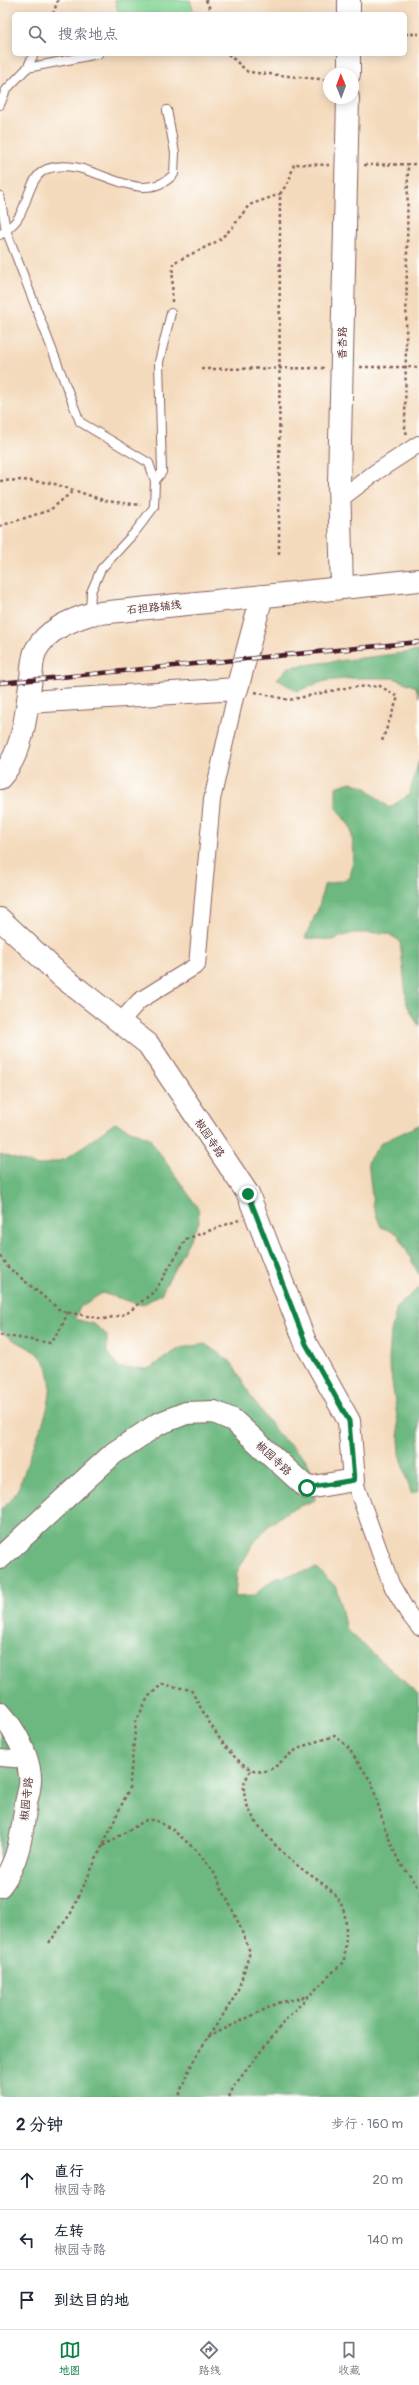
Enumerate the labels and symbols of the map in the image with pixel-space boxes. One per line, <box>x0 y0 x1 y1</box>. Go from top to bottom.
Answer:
north arrow <box>323 68 359 104</box>
street label: 香杏路 <box>336 326 349 360</box>
street label: 石担路辅线 <box>126 598 182 617</box>
street label: 椒园寺路 <box>192 1116 227 1160</box>
route end <box>239 1185 257 1203</box>
street label: 椒园寺路 <box>253 1439 294 1478</box>
route start <box>298 1479 316 1497</box>
street label: 椒园寺路 <box>18 1776 35 1822</box>

